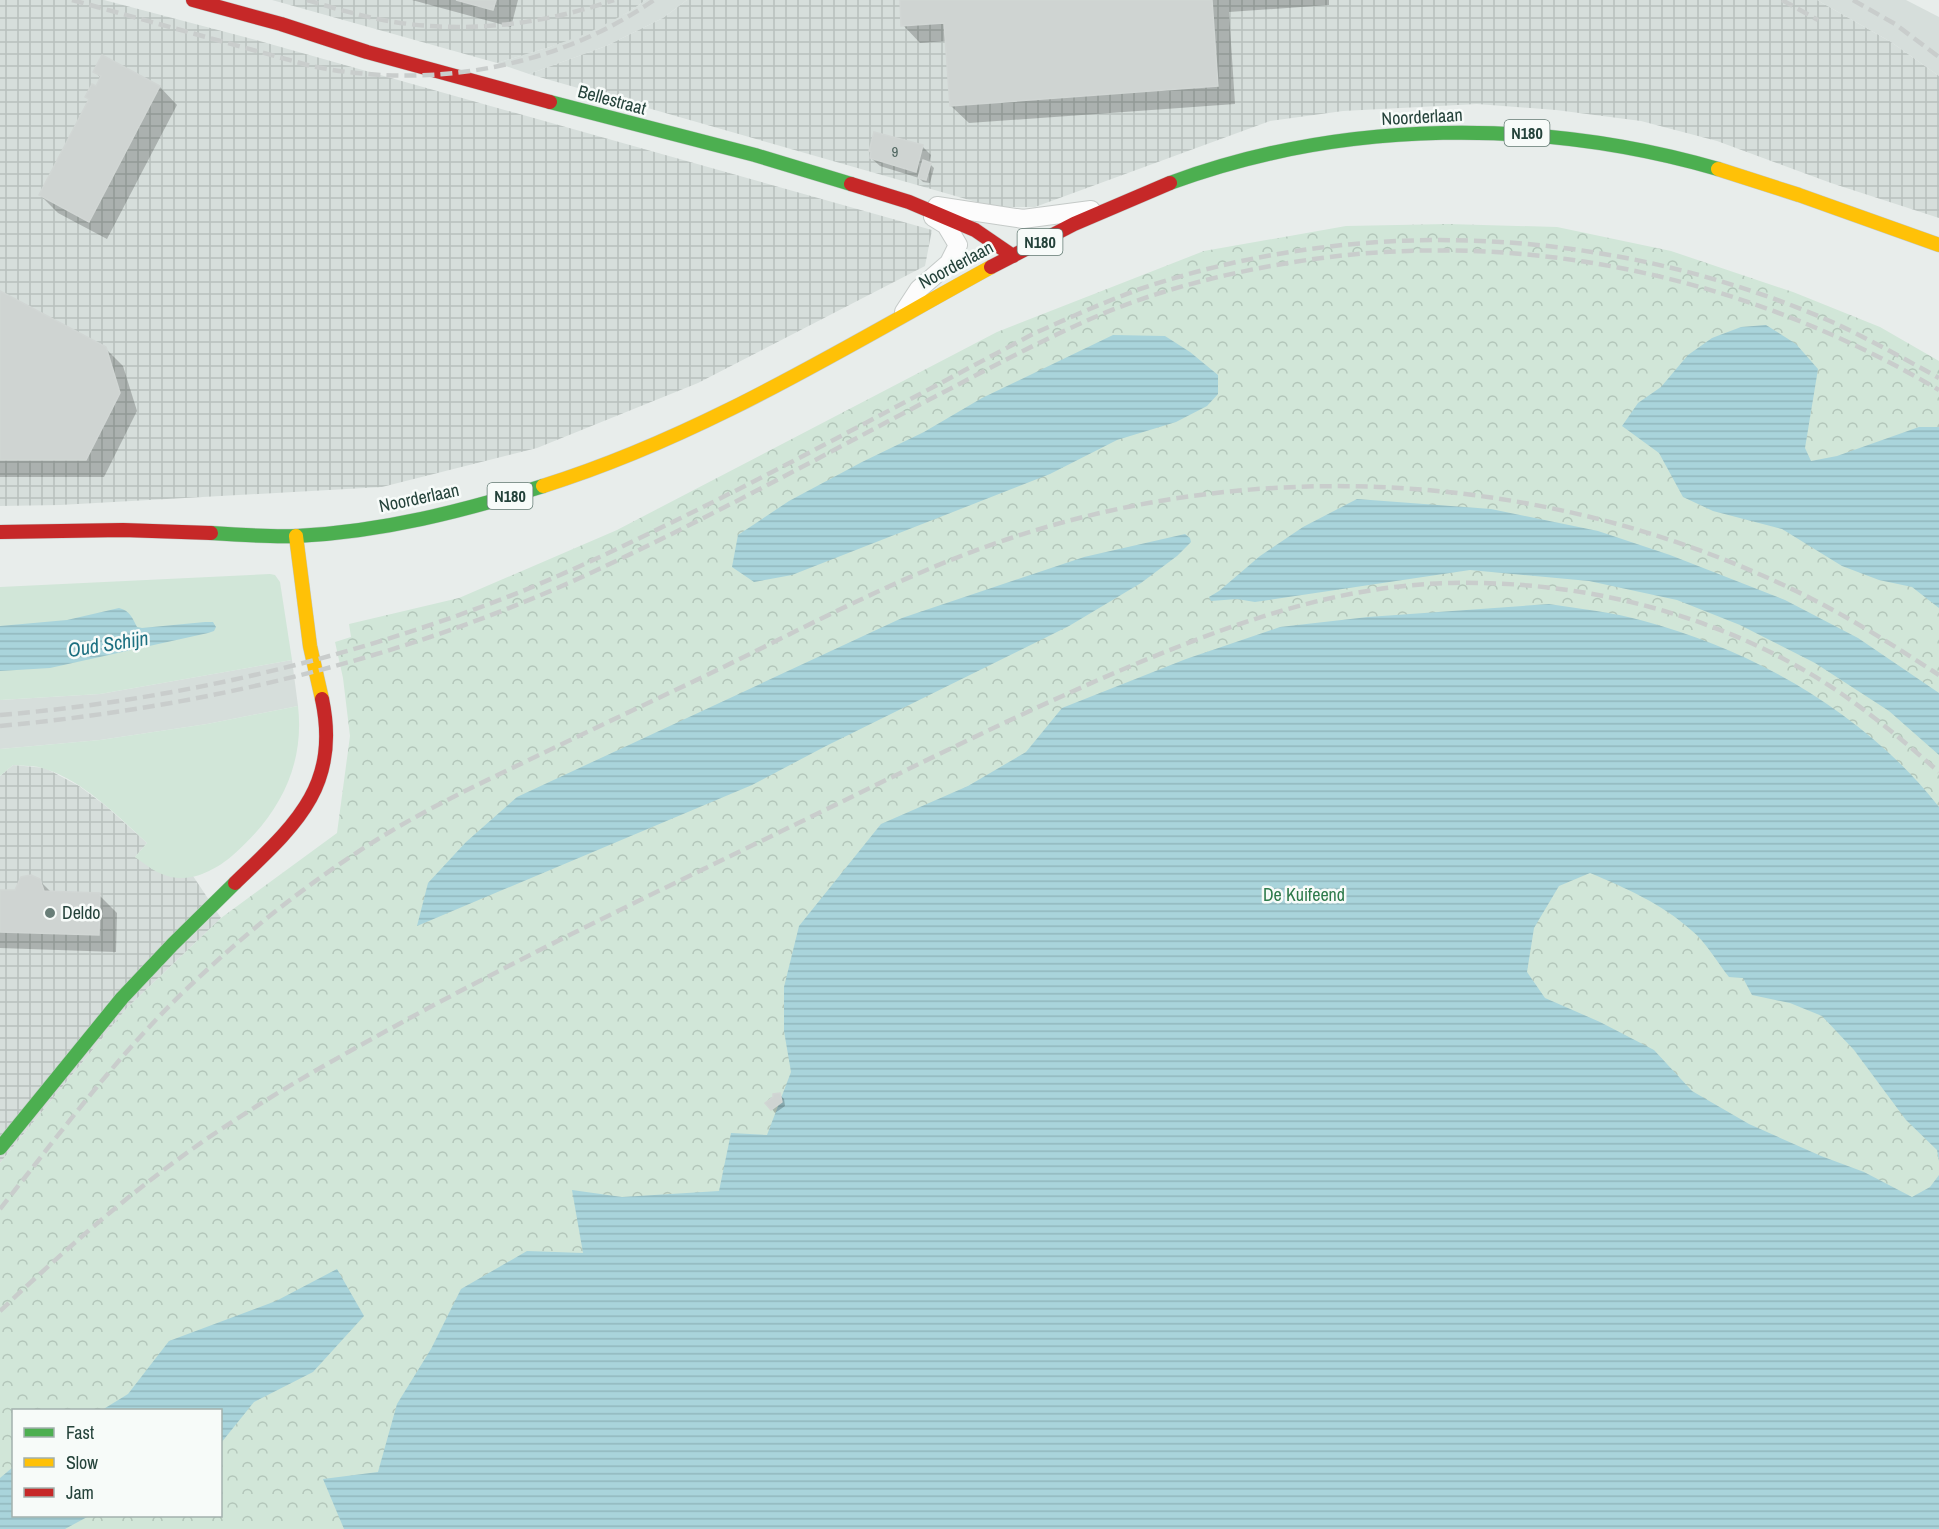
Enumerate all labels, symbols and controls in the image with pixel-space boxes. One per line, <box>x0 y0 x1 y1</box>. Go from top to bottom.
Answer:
street label: Bellestraat <box>575 78 649 121</box>
street label: Noorderlaan <box>1381 102 1463 131</box>
road number: N180 <box>1504 120 1550 146</box>
house number: 9 <box>892 141 899 162</box>
road number: N180 <box>1018 229 1062 255</box>
street label: Noorderlaan <box>914 234 997 295</box>
street label: Noorderlaan <box>377 477 461 518</box>
road number: N180 <box>488 483 532 509</box>
water label: Oud Schijn <box>66 624 150 663</box>
park label: De Kuifeend <box>1263 882 1345 907</box>
place label: Deldo <box>62 900 101 925</box>
marker: Deldo <box>43 906 57 920</box>
legend <box>12 1409 222 1517</box>
text: Fast <box>66 1420 94 1445</box>
text: Slow <box>66 1450 98 1475</box>
text: Jam <box>66 1480 94 1505</box>

